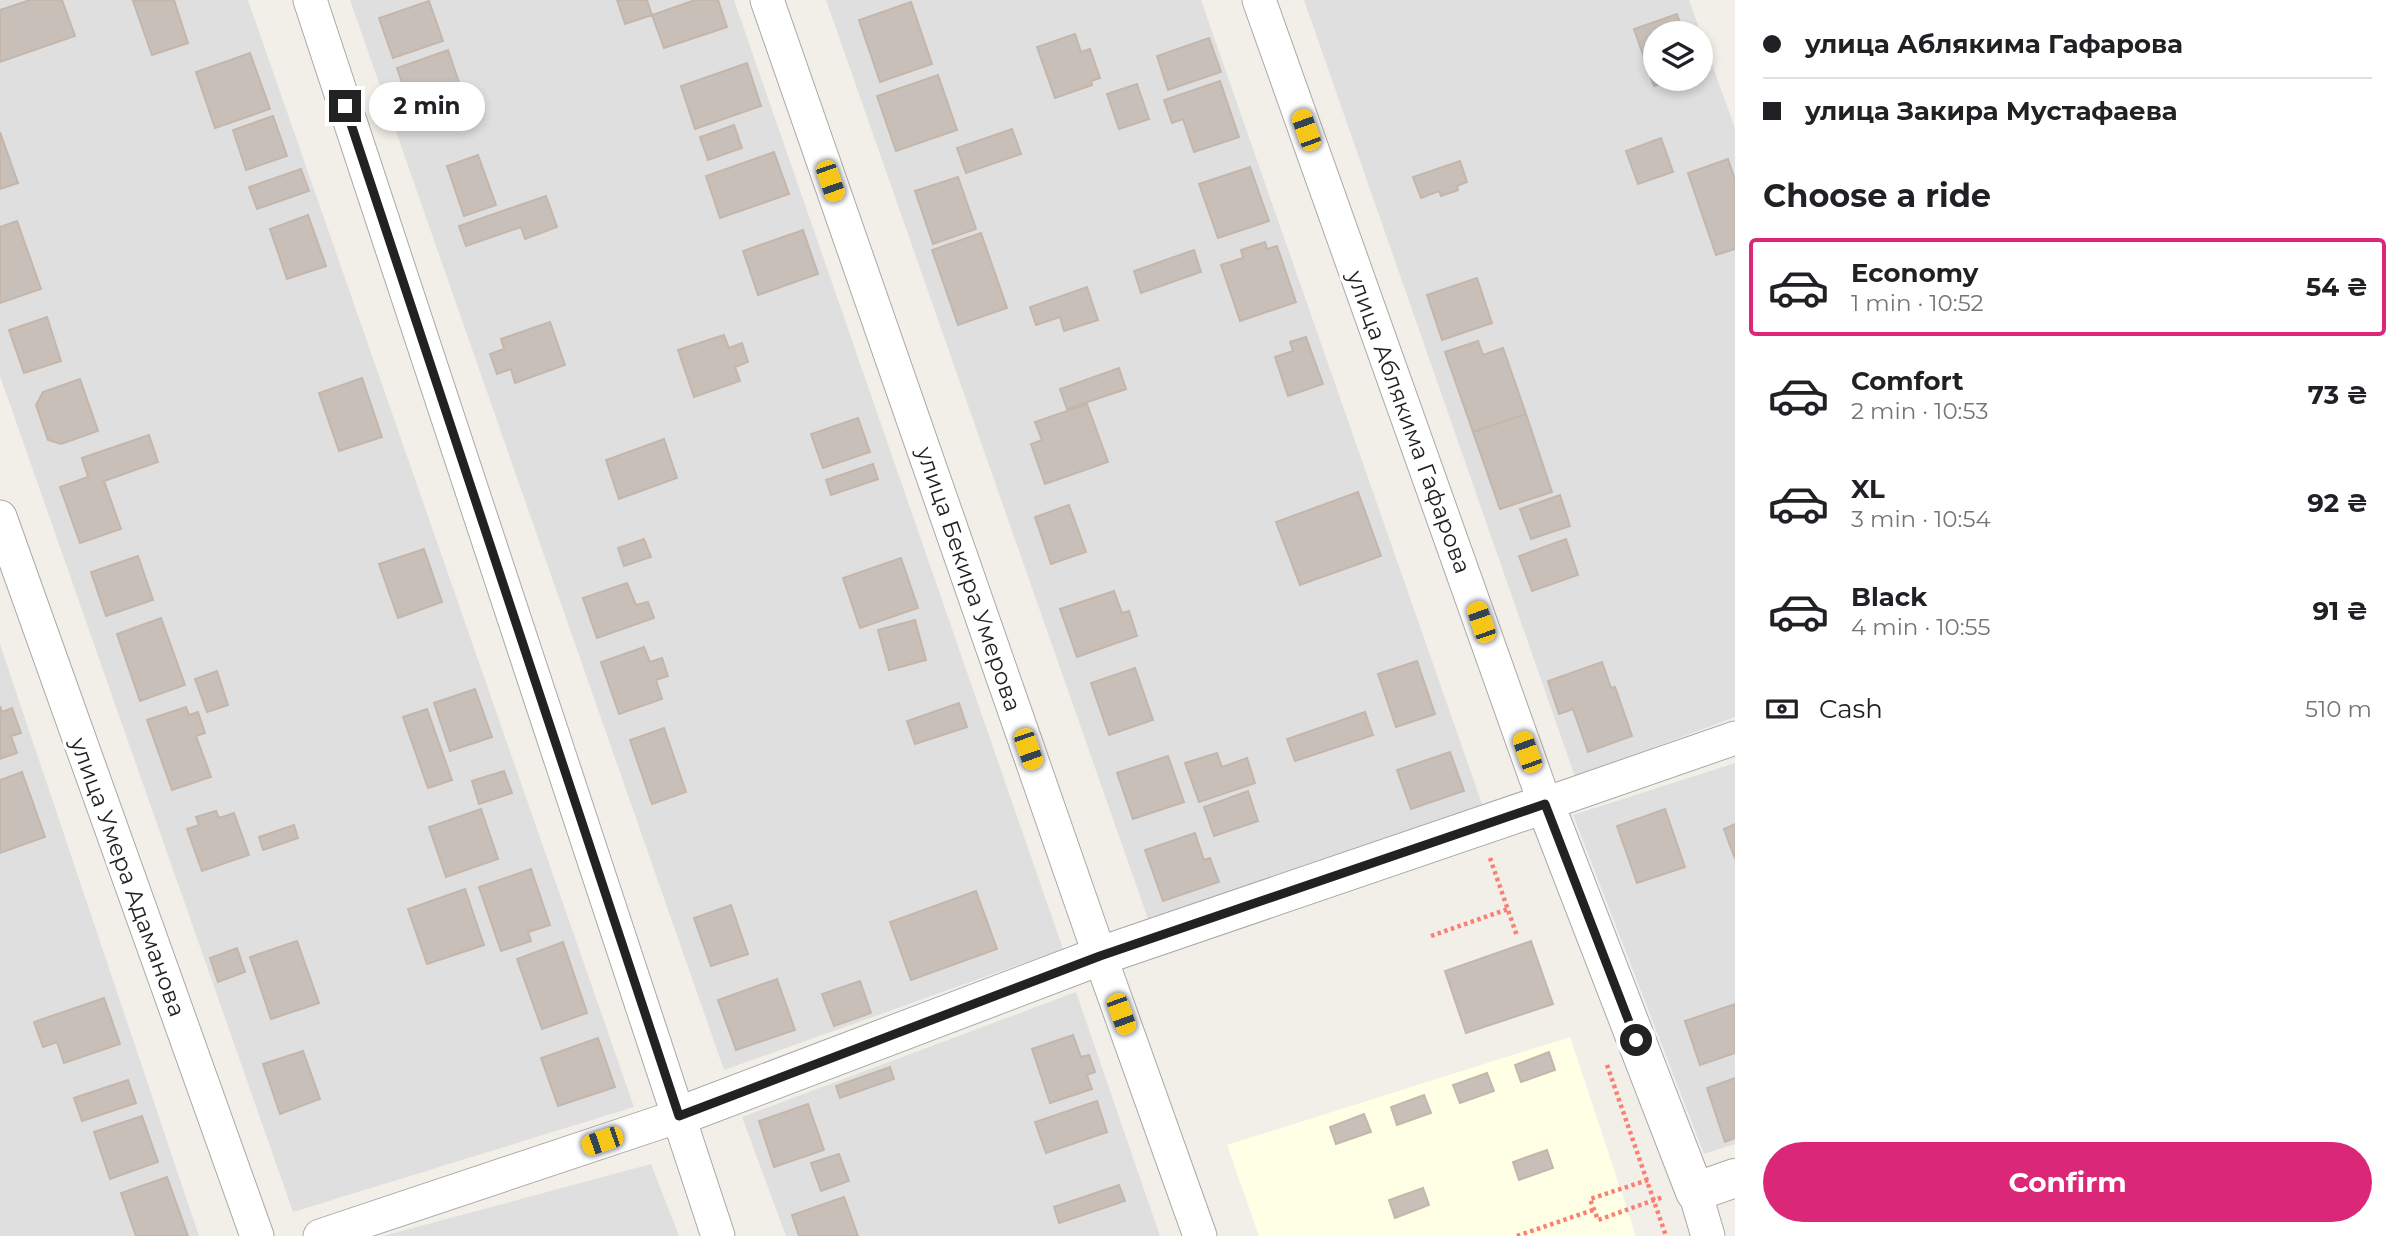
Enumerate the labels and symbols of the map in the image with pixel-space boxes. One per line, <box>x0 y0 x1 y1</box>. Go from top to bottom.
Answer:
callout: 2 min <box>370 82 485 130</box>
route end <box>329 90 361 122</box>
car <box>1289 107 1324 153</box>
car <box>814 158 847 204</box>
street label: улица Аблякима Гафарова <box>1341 266 1477 577</box>
street label: улица Бекира Умерова <box>910 442 1028 715</box>
car <box>1465 599 1498 645</box>
car <box>1012 726 1045 772</box>
car <box>1510 729 1545 775</box>
street label: улица Умера Адаманова <box>64 733 192 1020</box>
car <box>1104 991 1139 1037</box>
route start <box>1620 1024 1652 1056</box>
car <box>579 1124 626 1158</box>

